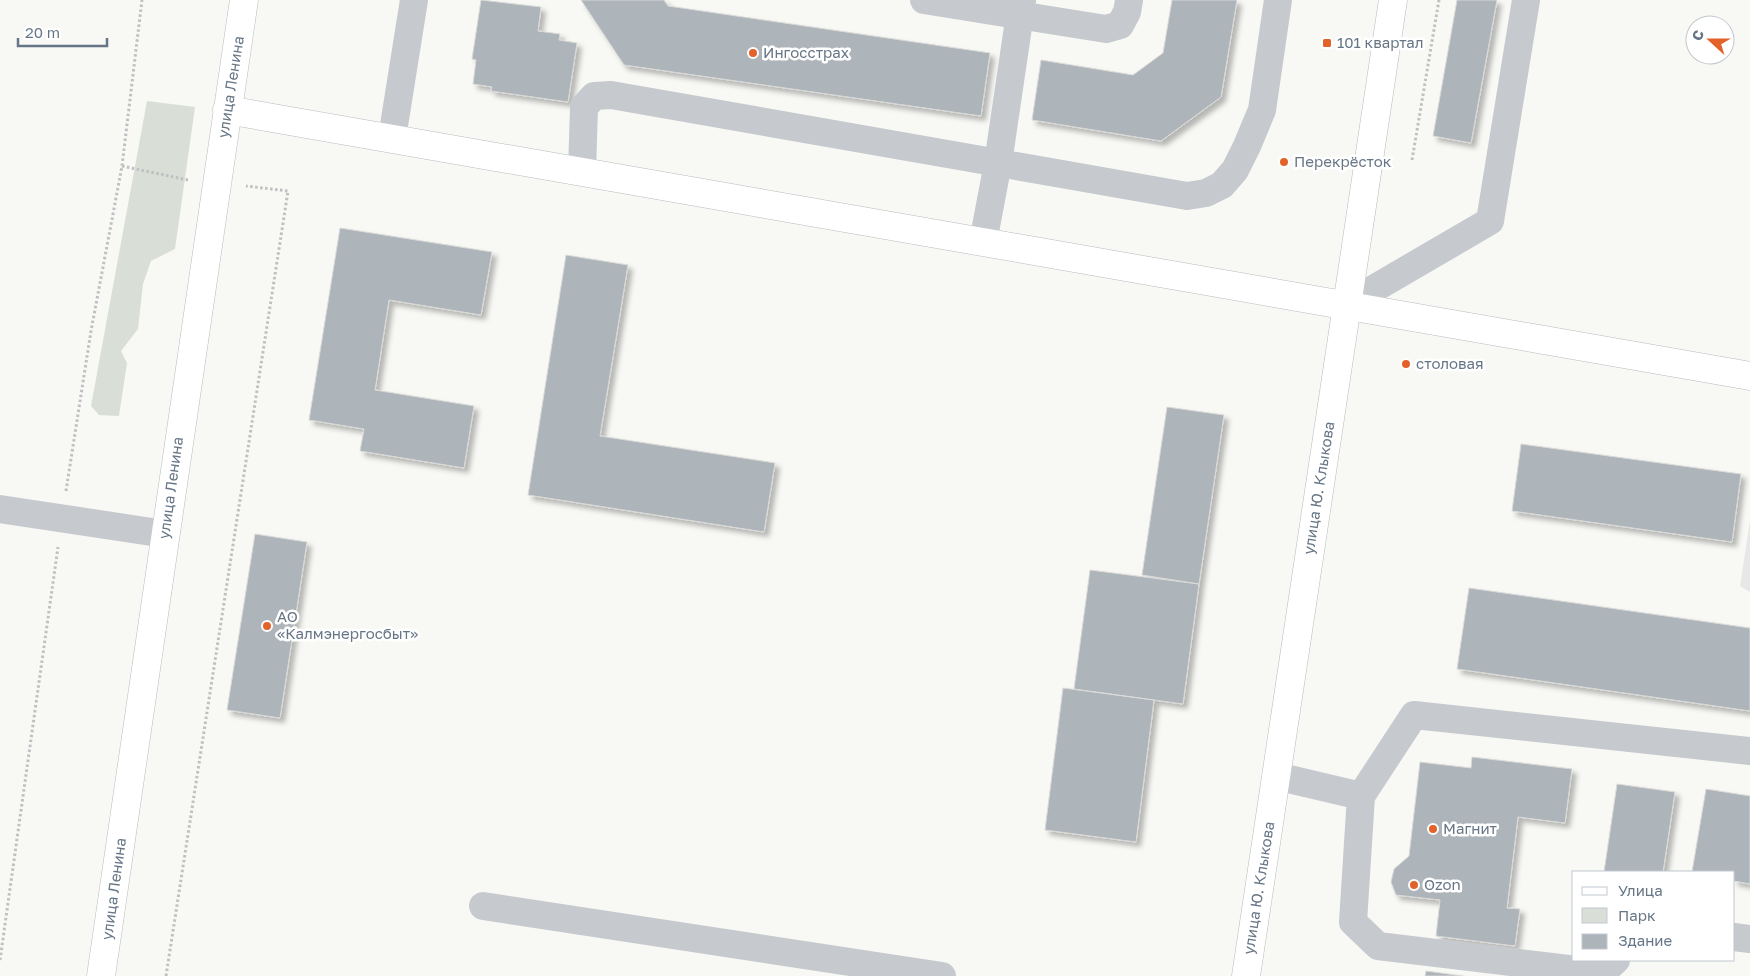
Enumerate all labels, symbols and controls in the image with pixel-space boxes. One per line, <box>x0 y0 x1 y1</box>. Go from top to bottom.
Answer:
scale bar <box>18 15 106 47</box>
north arrow <box>1685 15 1735 65</box>
text: 20 m <box>25 23 60 41</box>
text: С <box>1688 27 1707 43</box>
place label: 101 квартал <box>1337 33 1424 51</box>
street label: улица Ленина <box>213 35 247 139</box>
marker: 101 квартал <box>1321 37 1333 49</box>
place label: Ингосстрах <box>763 43 849 61</box>
marker: Ингосстрах <box>747 47 759 59</box>
place label: Перекрёсток <box>1294 152 1392 170</box>
marker: Перекрёсток <box>1278 156 1290 168</box>
place label: столовая <box>1416 354 1484 372</box>
marker: столовая <box>1400 358 1412 370</box>
street label: улица Ю. Клыкова <box>1299 420 1337 556</box>
street label: улица Ленина <box>154 436 186 540</box>
place label: АО «Калмэнергосбыт» <box>277 607 418 642</box>
marker: АО «Калмэнергосбыт» <box>261 620 273 632</box>
place label: Магнит <box>1443 819 1498 837</box>
street label: улица Ю. Клыкова <box>1239 820 1277 956</box>
marker: Магнит <box>1427 823 1439 835</box>
street label: улица Ленина <box>97 837 129 941</box>
legend <box>1572 871 1735 961</box>
place label: Ozon <box>1424 875 1461 893</box>
marker: Ozon <box>1408 879 1420 891</box>
text: Улица <box>1618 881 1663 899</box>
text: Парк <box>1618 906 1656 924</box>
text: Здание <box>1618 931 1672 949</box>

